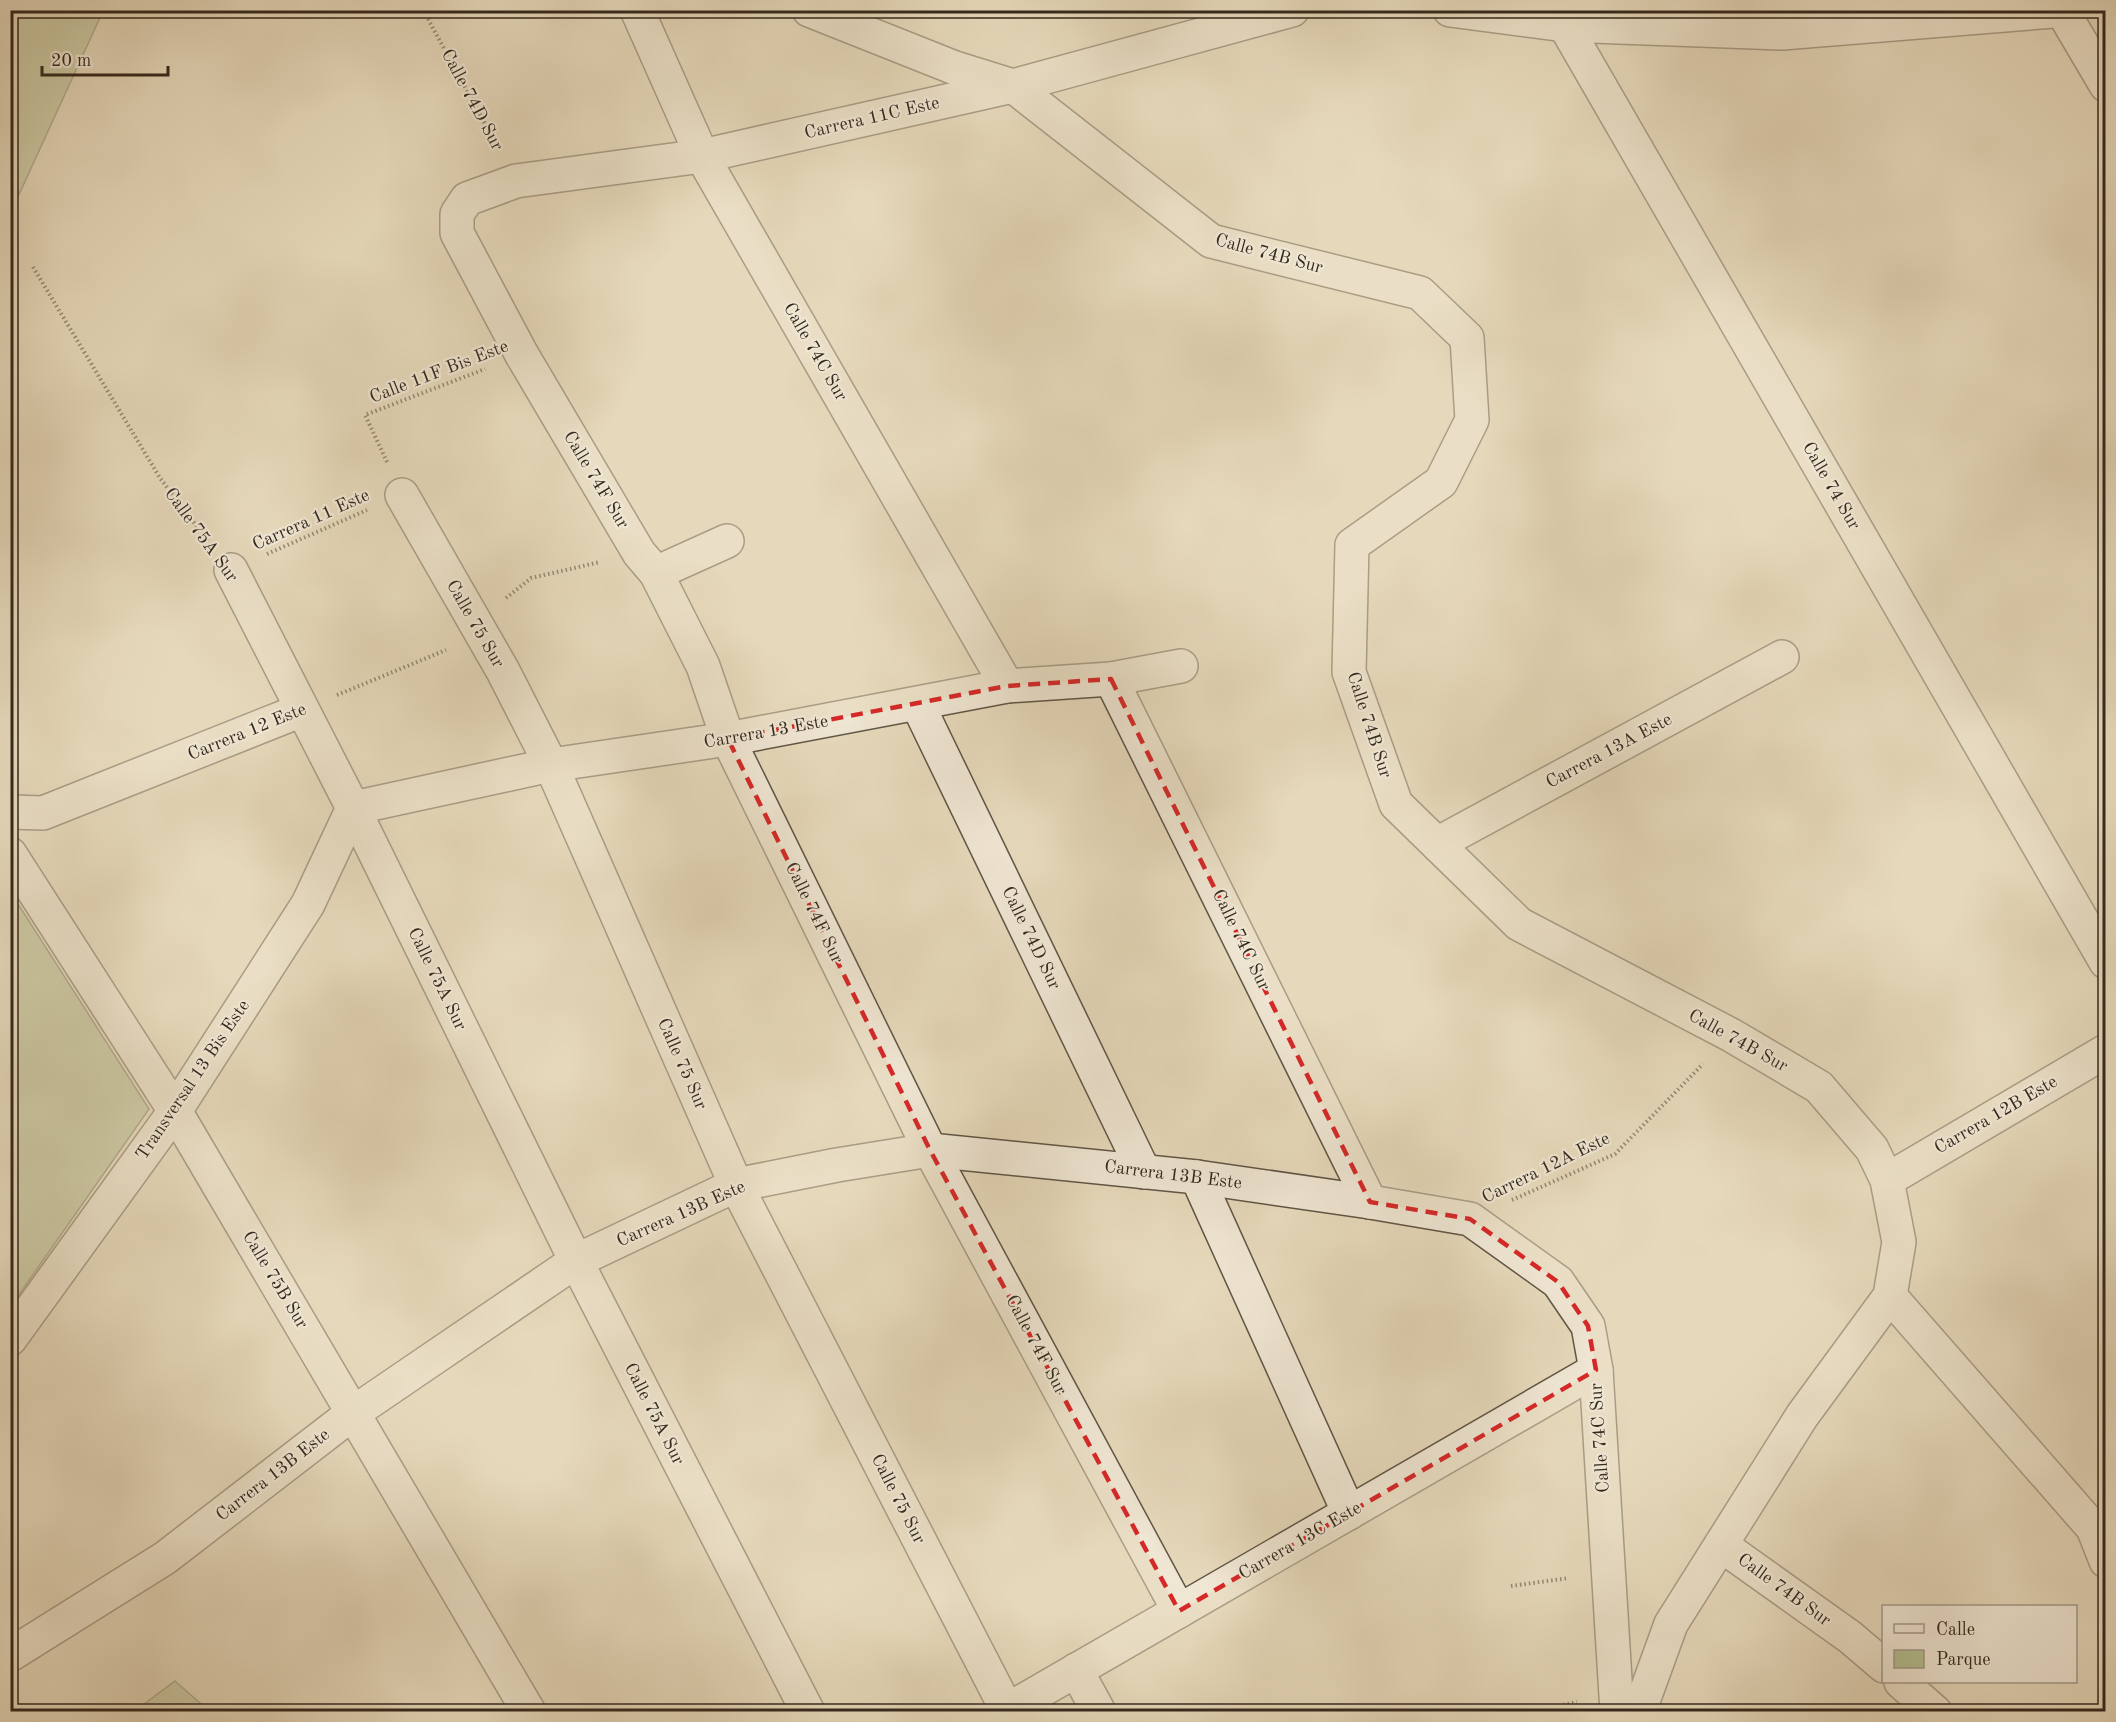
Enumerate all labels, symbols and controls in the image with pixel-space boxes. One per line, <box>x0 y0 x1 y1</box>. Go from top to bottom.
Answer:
scale bar <box>42 39 168 77</box>
street label: Calle 74D Sur <box>438 46 507 154</box>
text: 20 m <box>51 52 91 70</box>
street label: Carrera 11C Este <box>803 94 941 142</box>
street label: Calle 74B Sur <box>1213 231 1325 277</box>
street label: Calle 74C Sur <box>780 300 851 405</box>
street label: Calle 11F Bis Este <box>367 337 511 407</box>
street label: Calle 74F Sur <box>560 428 632 532</box>
street label: Calle 74 Sur <box>1799 439 1864 533</box>
street label: Calle 75A Sur <box>161 484 242 586</box>
street label: Carrera 11 Este <box>250 486 372 554</box>
street label: Calle 75 Sur <box>443 577 508 671</box>
street label: Calle 74B Sur <box>1343 670 1395 781</box>
street label: Carrera 12 Este <box>185 700 309 764</box>
street label: Carrera 13A Este <box>1543 710 1675 792</box>
street label: Carrera 13 Este <box>702 712 830 752</box>
street label: Calle 74F Sur <box>782 860 847 967</box>
street label: Calle 74D Sur <box>998 884 1064 993</box>
street label: Calle 74C Sur <box>1209 887 1273 994</box>
street label: Calle 75A Sur <box>404 925 470 1034</box>
street label: Transversal 13 Bis Este <box>133 997 253 1163</box>
street label: Calle 74B Sur <box>1685 1006 1791 1076</box>
street label: Calle 75 Sur <box>654 1016 710 1113</box>
street label: Carrera 12B Este <box>1932 1073 2060 1157</box>
street label: Carrera 12A Este <box>1479 1129 1613 1207</box>
street label: Carrera 13B Este <box>1103 1158 1243 1192</box>
street label: Carrera 13B Este <box>614 1178 748 1250</box>
street label: Calle 75B Sur <box>239 1228 311 1333</box>
street label: Calle 74F Sur <box>1002 1292 1070 1398</box>
street label: Calle 75A Sur <box>621 1360 688 1468</box>
street label: Calle 74C Sur <box>1587 1382 1613 1494</box>
street label: Carrera 13B Este <box>213 1425 333 1525</box>
street label: Calle 75 Sur <box>868 1451 929 1547</box>
street label: Carrera 13C Este <box>1236 1499 1364 1583</box>
street label: Calle 74B Sur <box>1734 1550 1834 1630</box>
legend <box>1882 1605 2077 1683</box>
text: Calle <box>1936 1621 1975 1639</box>
text: Parque <box>1936 1651 1991 1669</box>

